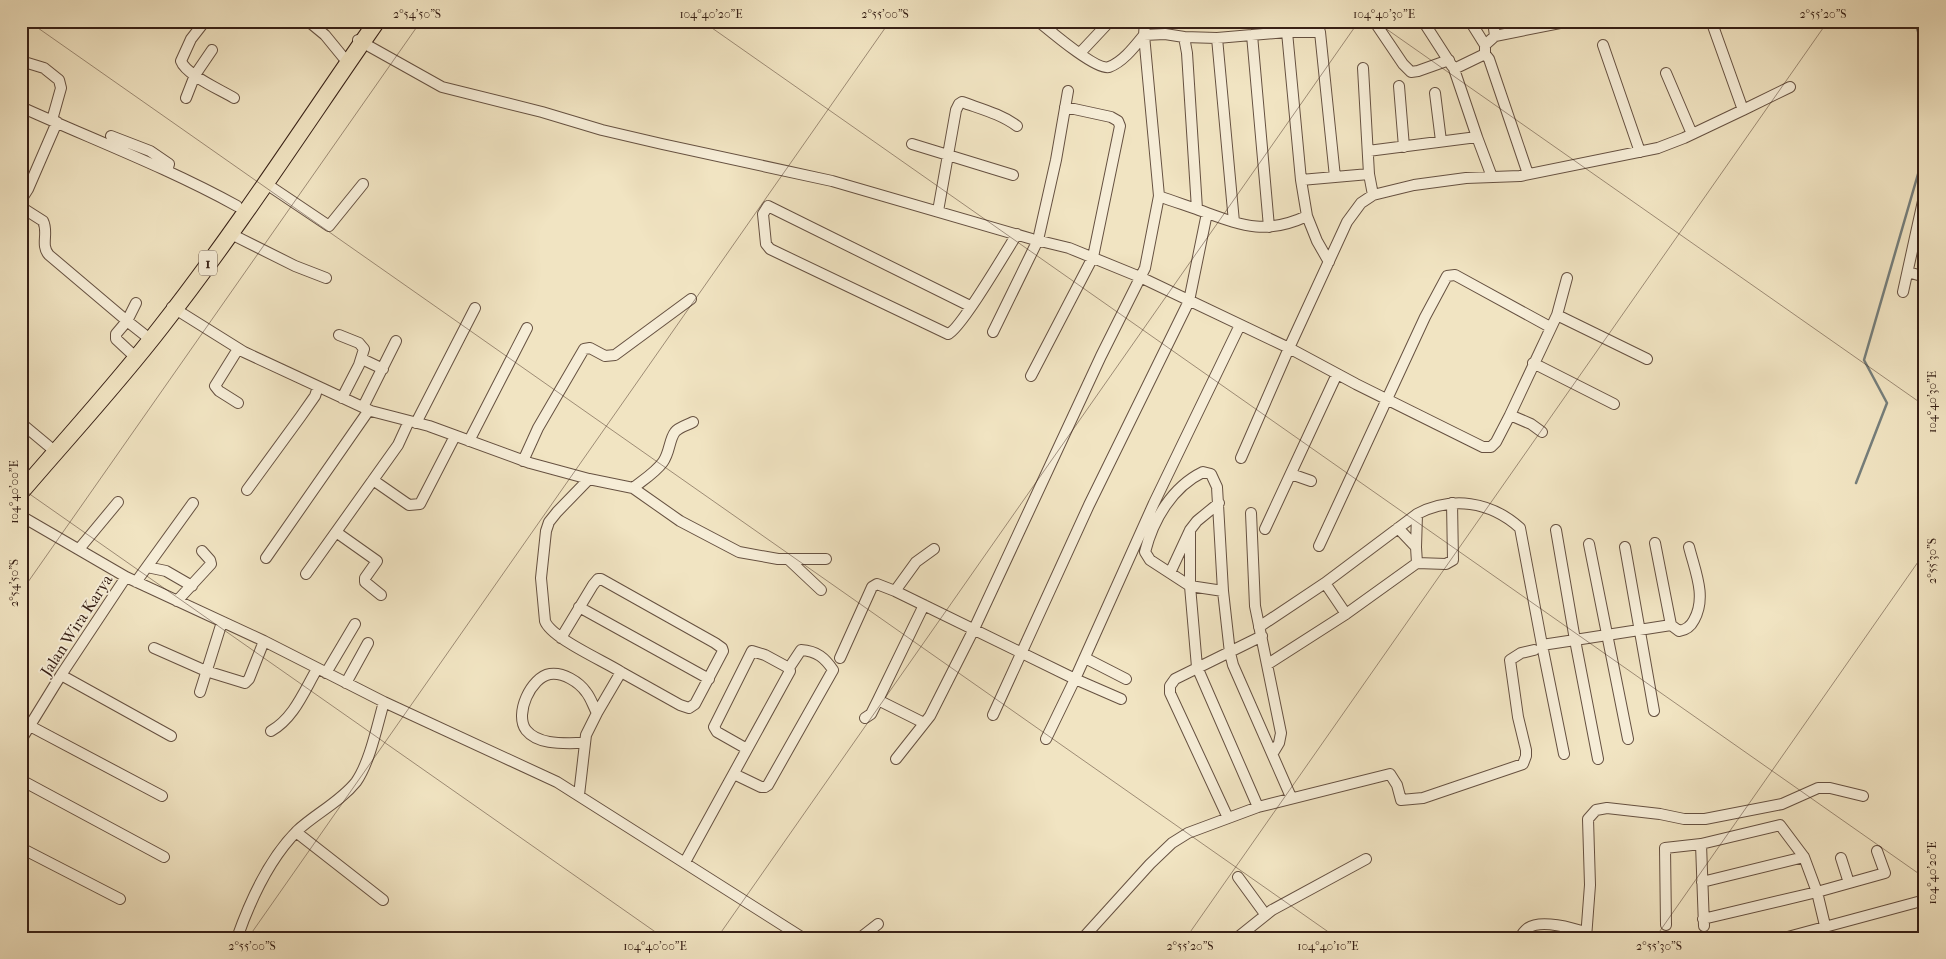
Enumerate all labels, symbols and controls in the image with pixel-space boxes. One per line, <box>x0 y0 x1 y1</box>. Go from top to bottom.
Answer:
text: 2°54'50"S <box>393 7 441 21</box>
text: 104°40'20"E <box>679 7 743 21</box>
text: 2°55'00"S <box>861 7 909 21</box>
text: 104°40'30"E <box>1353 7 1415 21</box>
text: 2°55'20"S <box>1799 7 1847 21</box>
road number: 1 <box>199 250 217 276</box>
text: 104°40'30"E <box>1925 371 1939 433</box>
text: 104°40'00"E <box>7 460 21 524</box>
text: 2°55'30"S <box>1925 538 1939 584</box>
text: 2°54'50"S <box>7 559 21 607</box>
street label: Jalan Wira Karya <box>35 570 117 681</box>
text: 104°40'20"E <box>1925 841 1939 905</box>
text: 2°55'00"S <box>228 939 276 953</box>
text: 104°40'00"E <box>623 939 687 953</box>
text: 2°55'20"S <box>1166 939 1214 953</box>
text: 104°40'10"E <box>1297 939 1359 953</box>
text: 2°55'30"S <box>1636 939 1682 953</box>

